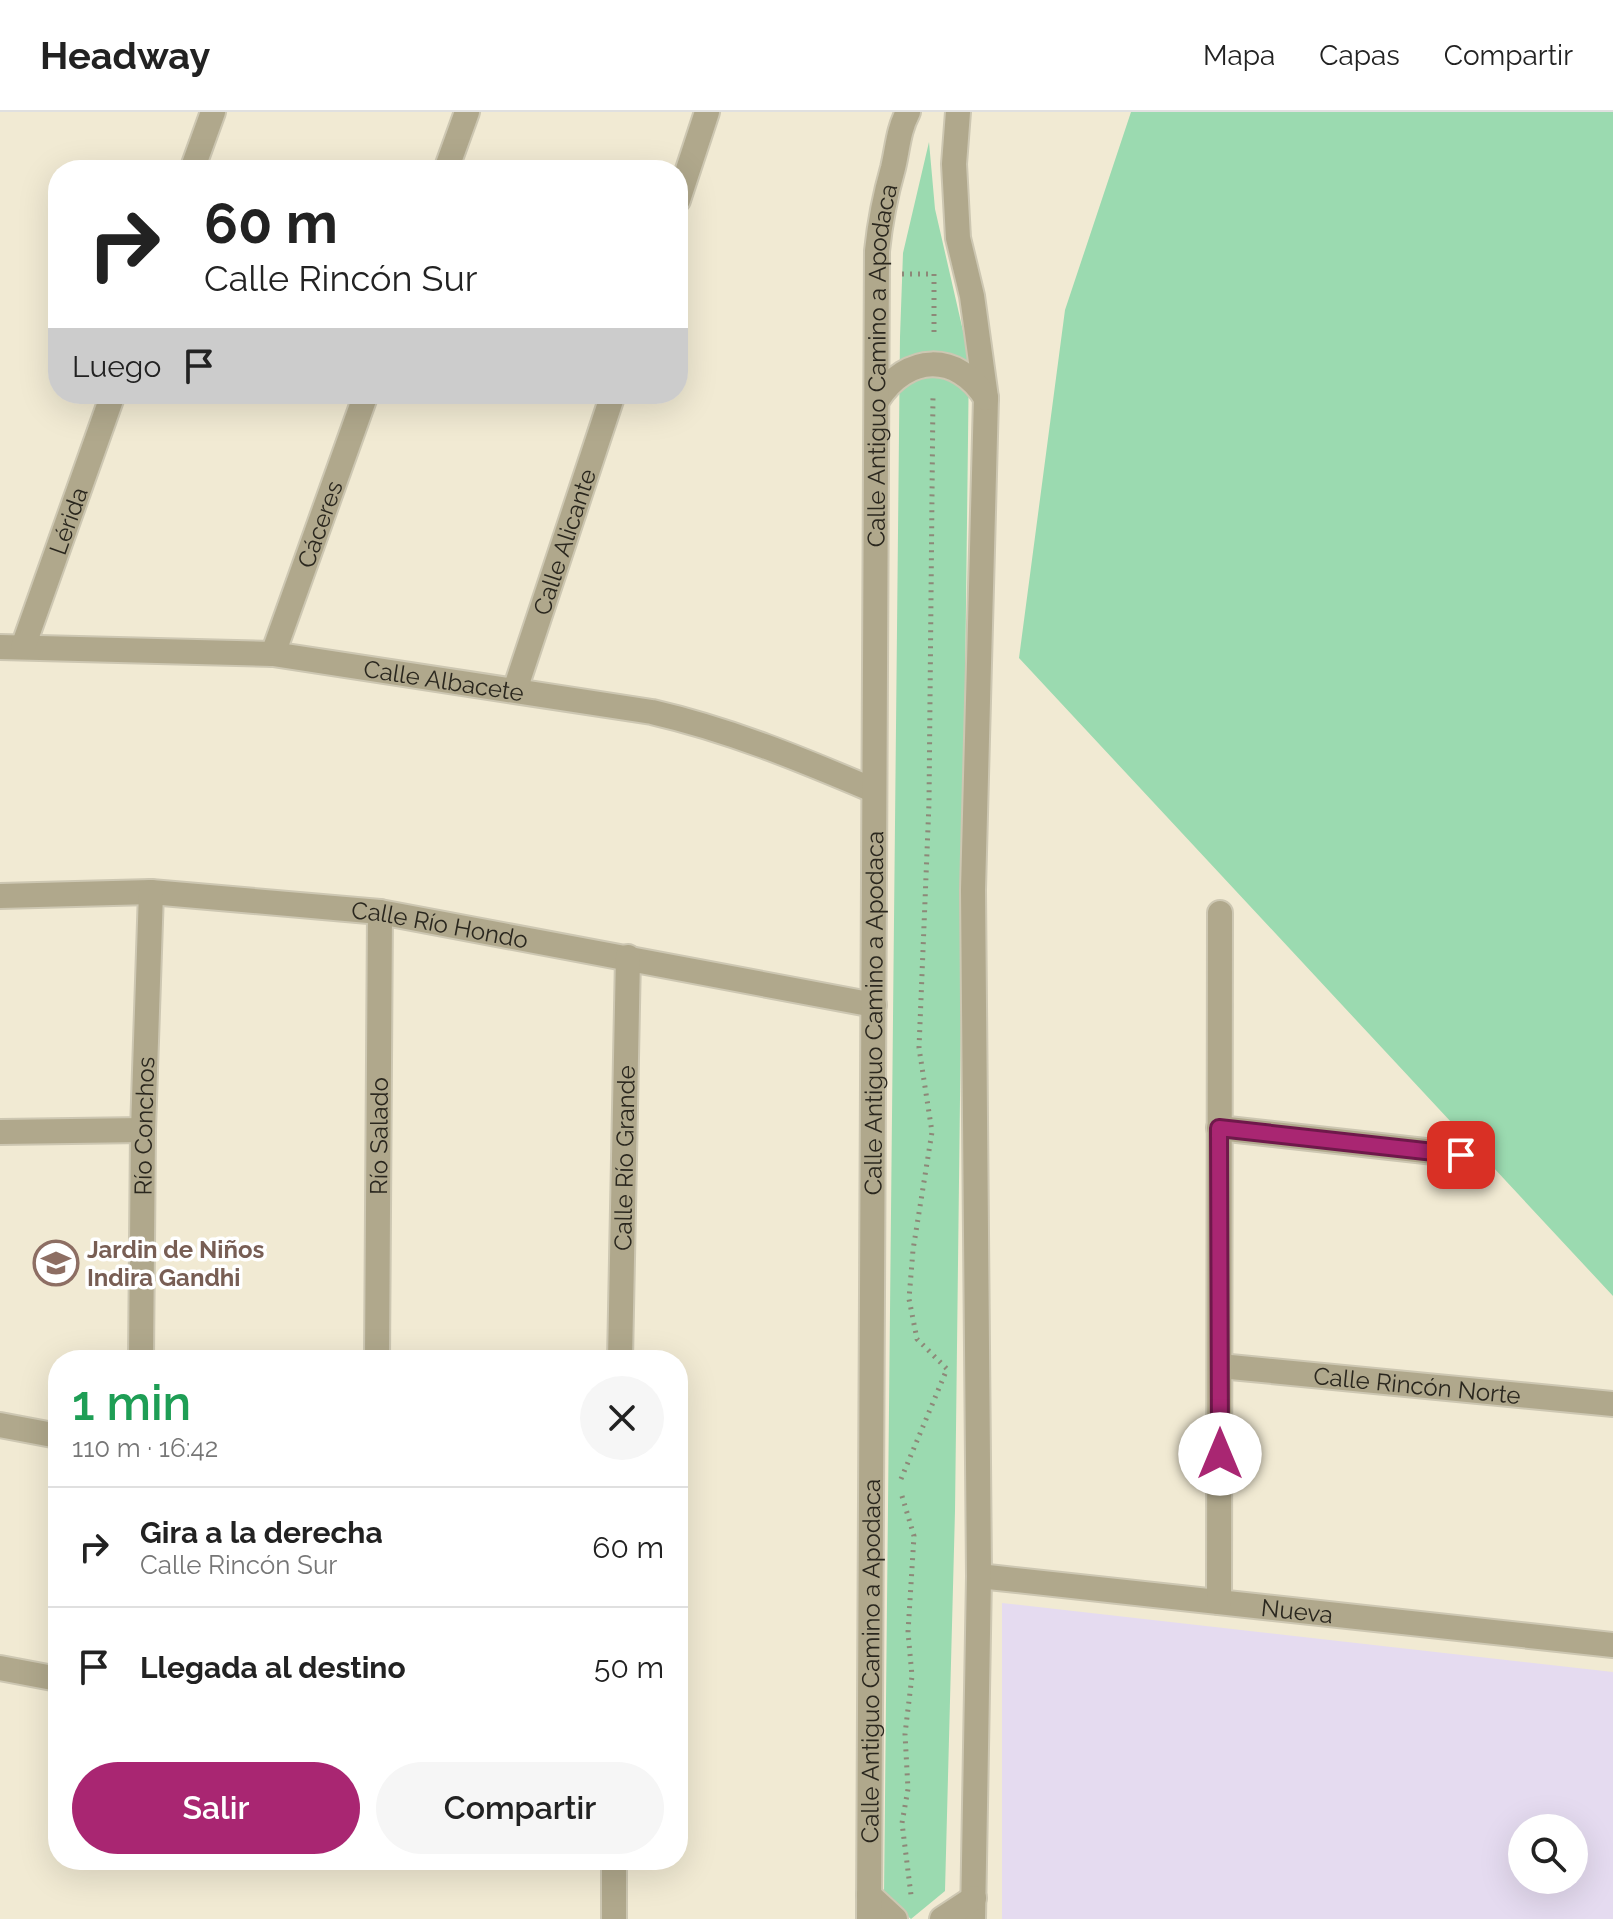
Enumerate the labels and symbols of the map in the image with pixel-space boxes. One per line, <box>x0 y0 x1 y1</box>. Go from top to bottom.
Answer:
street label: Calle Antiguo Camino a Apodaca <box>861 181 903 547</box>
street label: Calle Alicante <box>526 465 602 619</box>
street label: Cáceres <box>291 477 348 572</box>
street label: Lérida <box>43 483 93 558</box>
street label: Calle Albacete <box>362 654 526 707</box>
street label: Calle Antiguo Camino a Apodaca <box>858 831 889 1195</box>
street label: Calle Río Hondo <box>350 895 531 954</box>
street label: Río Conchos <box>128 1056 160 1196</box>
street label: Calle Río Grande <box>608 1065 640 1251</box>
street label: Río Salado <box>364 1077 393 1195</box>
pin <box>1427 1121 1495 1189</box>
place label: Jardin de Niños Indira Gandhi <box>87 1235 264 1292</box>
school or university icon: Jardin de Niños Indira Gandhi <box>32 1239 80 1287</box>
street label: Calle Rincón Norte <box>1312 1361 1522 1410</box>
position arrow <box>1178 1412 1262 1496</box>
street label: Calle Antiguo Camino a Apodaca <box>855 1479 886 1843</box>
street label: Nueva <box>1260 1592 1335 1629</box>

